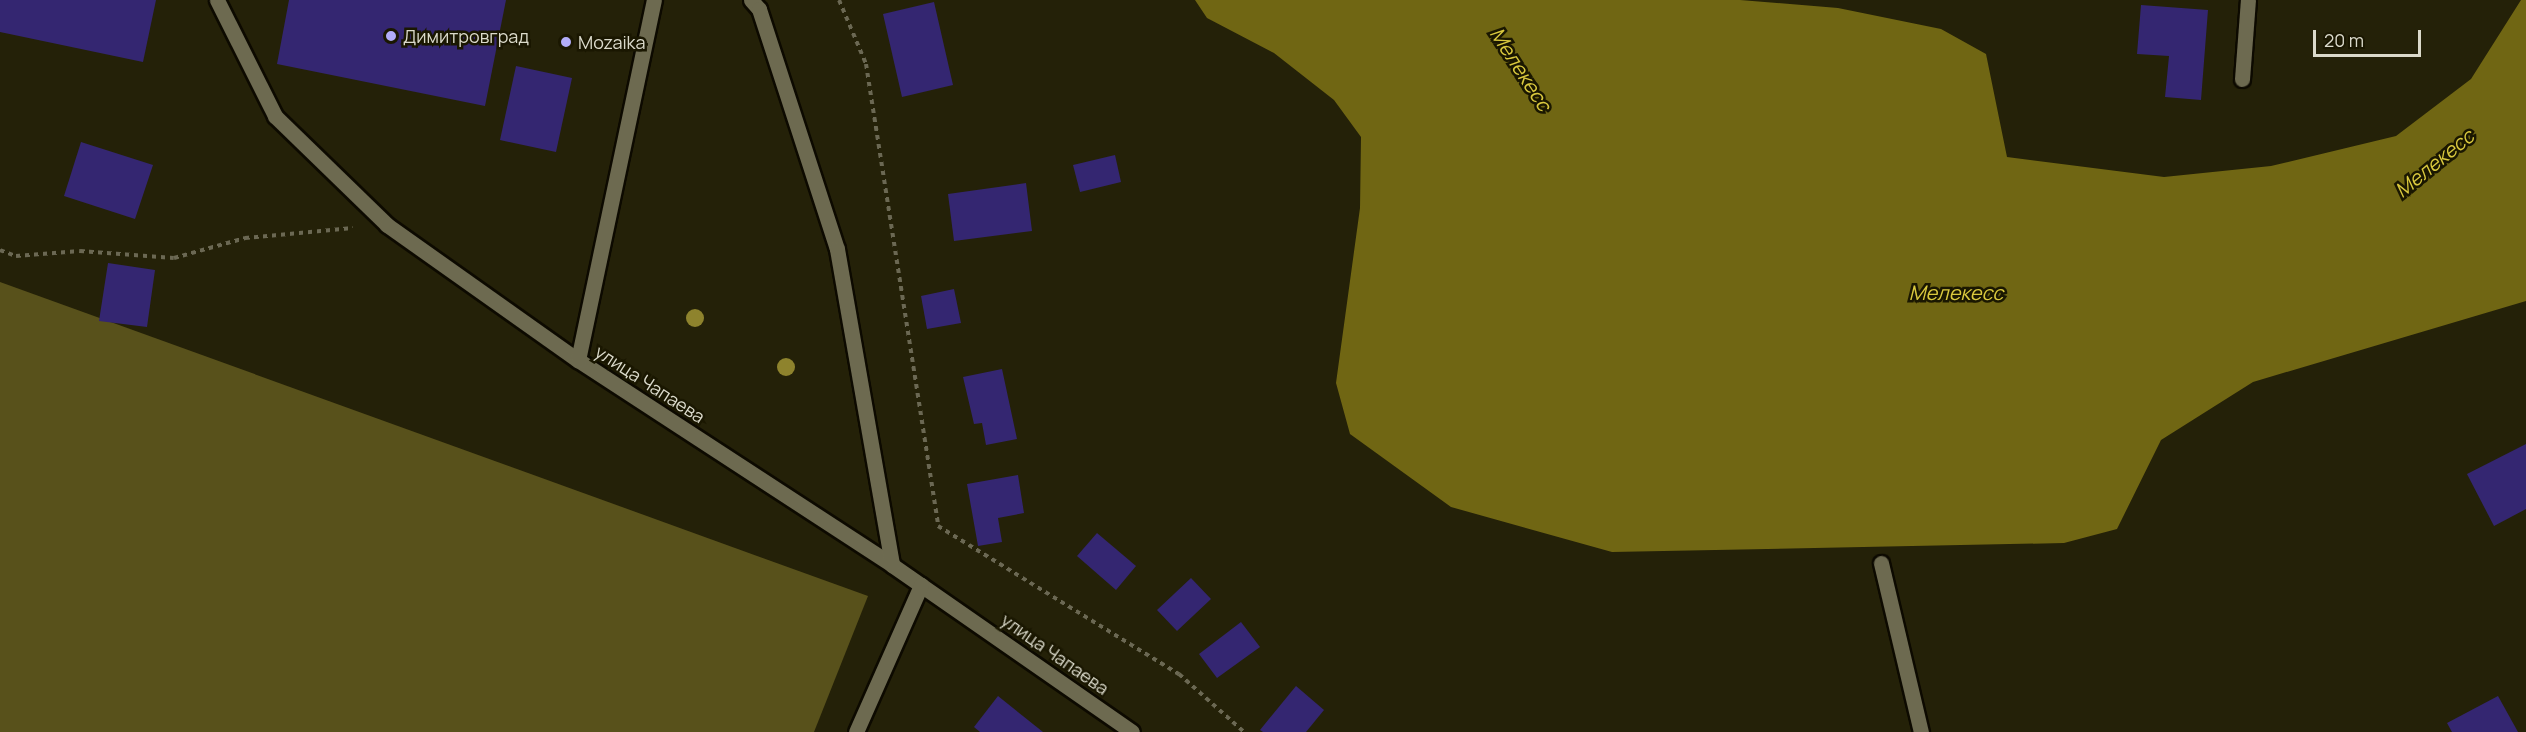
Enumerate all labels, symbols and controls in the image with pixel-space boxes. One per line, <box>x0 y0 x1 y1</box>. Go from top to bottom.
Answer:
scale bar <box>2316 18 2424 56</box>
water label: Мелекесс <box>1485 23 1557 115</box>
place label: Димитровград <box>403 25 529 47</box>
text: 20 m <box>2324 28 2364 52</box>
marker: Димитровград <box>384 29 398 43</box>
place label: Mozaika <box>578 31 646 53</box>
marker: Mozaika <box>559 35 573 49</box>
water label: Мелекесс <box>2390 124 2478 202</box>
water label: Мелекесс <box>1909 280 2003 304</box>
street label: улица Чапаева <box>591 340 709 428</box>
street label: улица Чапаева <box>997 609 1113 699</box>

